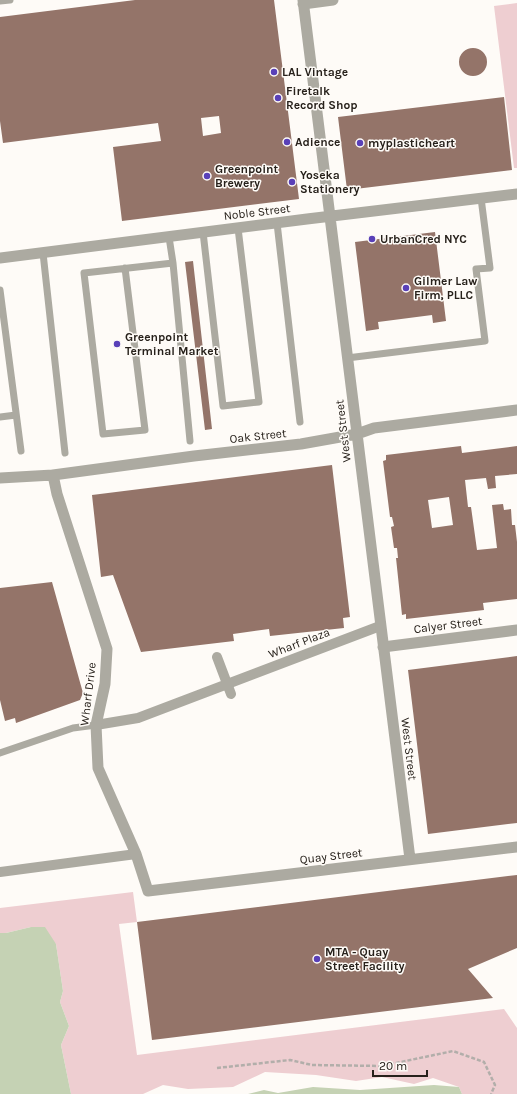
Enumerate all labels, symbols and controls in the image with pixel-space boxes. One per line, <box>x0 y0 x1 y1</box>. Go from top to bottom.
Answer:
place label: LAL Vintage <box>282 65 348 79</box>
marker: LAL Vintage <box>269 67 279 77</box>
place label: Firetalk Record Shop <box>286 84 358 112</box>
marker: Firetalk Record Shop <box>273 93 283 103</box>
place label: Adience <box>295 135 340 149</box>
place label: myplasticheart <box>368 136 455 150</box>
marker: Adience <box>282 137 292 147</box>
marker: myplasticheart <box>355 138 365 148</box>
place label: Greenpoint Brewery <box>215 162 279 190</box>
place label: Yoseka Stationery <box>300 168 359 196</box>
marker: Greenpoint Brewery <box>202 171 212 181</box>
marker: Yoseka Stationery <box>287 177 297 187</box>
street label: Noble Street <box>223 201 292 223</box>
place label: UrbanCred NYC <box>380 232 467 246</box>
marker: UrbanCred NYC <box>367 234 377 244</box>
place label: Gilmer Law Firm, PLLC <box>414 274 477 302</box>
marker: Gilmer Law Firm, PLLC <box>401 283 411 293</box>
place label: Greenpoint Terminal Market <box>125 330 219 358</box>
marker: Greenpoint Terminal Market <box>112 339 122 349</box>
street label: West Street <box>332 398 354 463</box>
street label: Oak Street <box>229 426 288 446</box>
street label: Calyer Street <box>413 614 484 636</box>
street label: Wharf Plaza <box>266 625 332 661</box>
street label: Wharf Drive <box>77 661 99 727</box>
street label: West Street <box>398 717 420 782</box>
street label: Quay Street <box>299 845 364 867</box>
place label: MTA - Quay Street Facility <box>325 945 405 973</box>
marker: MTA - Quay Street Facility <box>312 954 322 964</box>
scale bar <box>373 1052 427 1078</box>
text: 20 m <box>379 1059 407 1073</box>

